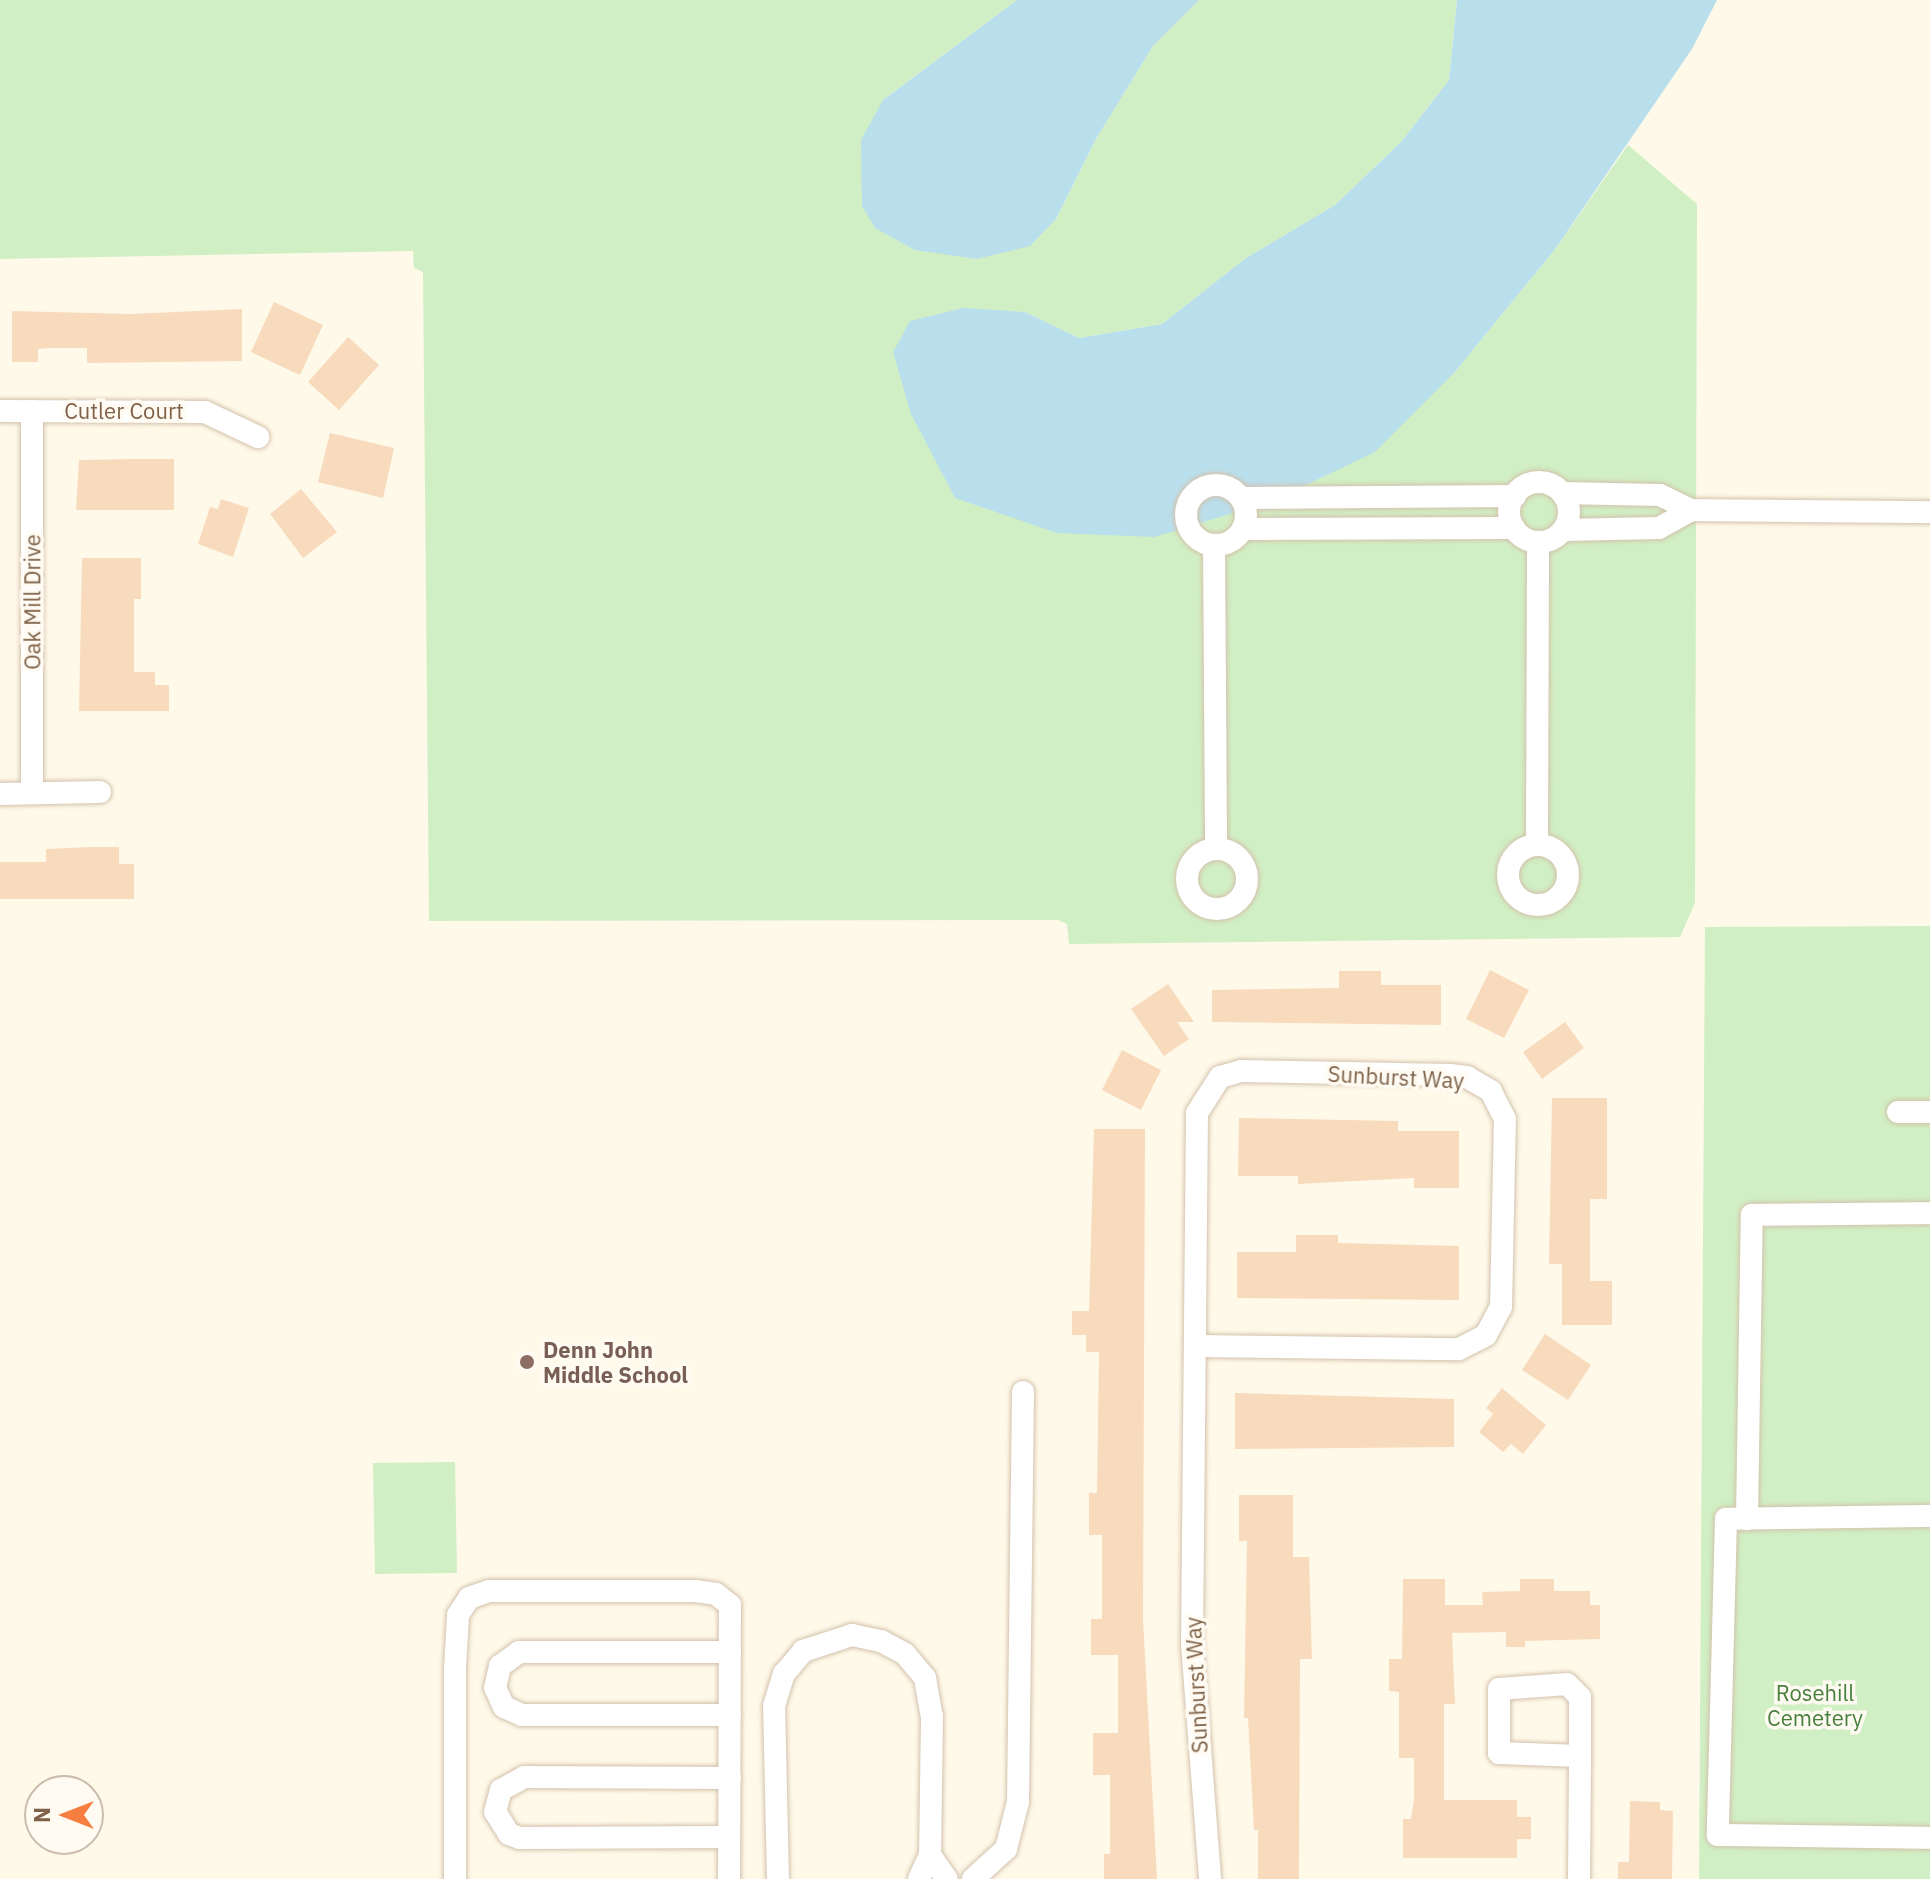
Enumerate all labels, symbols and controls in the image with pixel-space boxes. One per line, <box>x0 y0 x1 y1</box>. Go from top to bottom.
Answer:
street label: Cutler Court <box>64 398 184 424</box>
street label: Oak Mill Drive <box>19 534 45 670</box>
street label: Sunburst Way <box>1327 1060 1465 1094</box>
place label: Denn John Middle School <box>543 1336 688 1388</box>
marker: Denn John Middle School <box>518 1353 536 1371</box>
street label: Sunburst Way <box>1179 1616 1213 1754</box>
park label: Rosehill Cemetery <box>1767 1679 1863 1730</box>
north arrow <box>24 1775 104 1855</box>
text: N <box>27 1807 56 1823</box>

